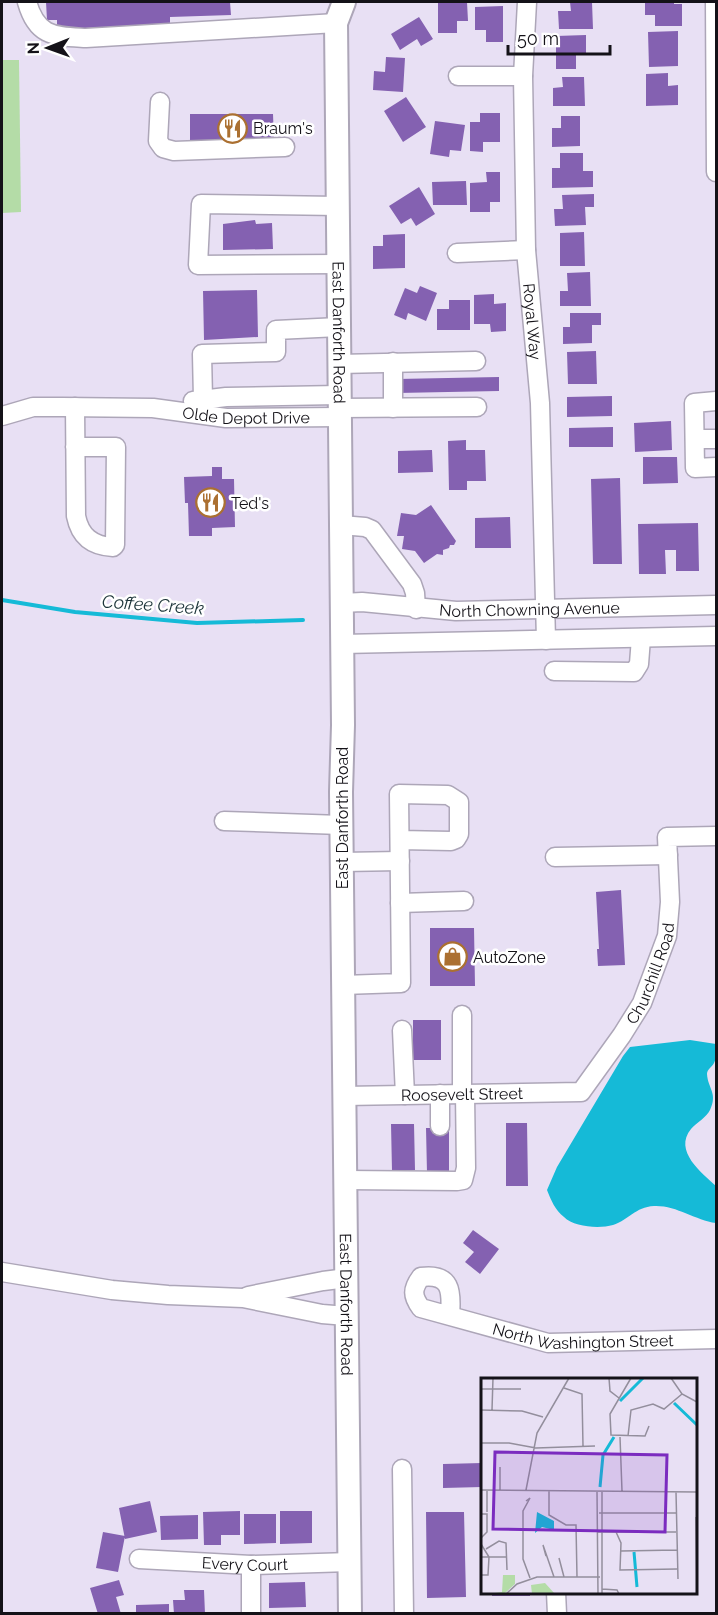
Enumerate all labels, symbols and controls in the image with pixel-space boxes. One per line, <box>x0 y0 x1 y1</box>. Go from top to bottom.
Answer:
north arrow <box>18 18 78 78</box>
scale bar <box>508 18 610 56</box>
text: 50 m <box>517 28 559 49</box>
text: N <box>24 42 43 55</box>
restaurant icon: Braum's <box>216 112 248 144</box>
place label: Braum's <box>253 119 313 138</box>
street label: East Danforth Road <box>328 261 349 404</box>
street label: Royal Way <box>519 282 545 361</box>
street label: Olde Depot Drive <box>181 403 310 428</box>
restaurant icon: Ted's <box>194 487 226 519</box>
place label: Ted's <box>231 494 269 513</box>
water label: Coffee Creek <box>101 590 205 619</box>
street label: North Chowning Avenue <box>438 598 620 621</box>
street label: East Danforth Road <box>333 747 352 889</box>
street label: Churchill Road <box>622 922 678 1028</box>
shop icon: AutoZone <box>436 941 468 973</box>
place label: AutoZone <box>473 948 546 967</box>
street label: Roosevelt Street <box>401 1084 524 1105</box>
street label: East Danforth Road <box>336 1233 356 1376</box>
street label: North Washington Street <box>490 1319 674 1354</box>
inset map <box>481 1378 697 1594</box>
street label: Every Court <box>201 1553 289 1575</box>

